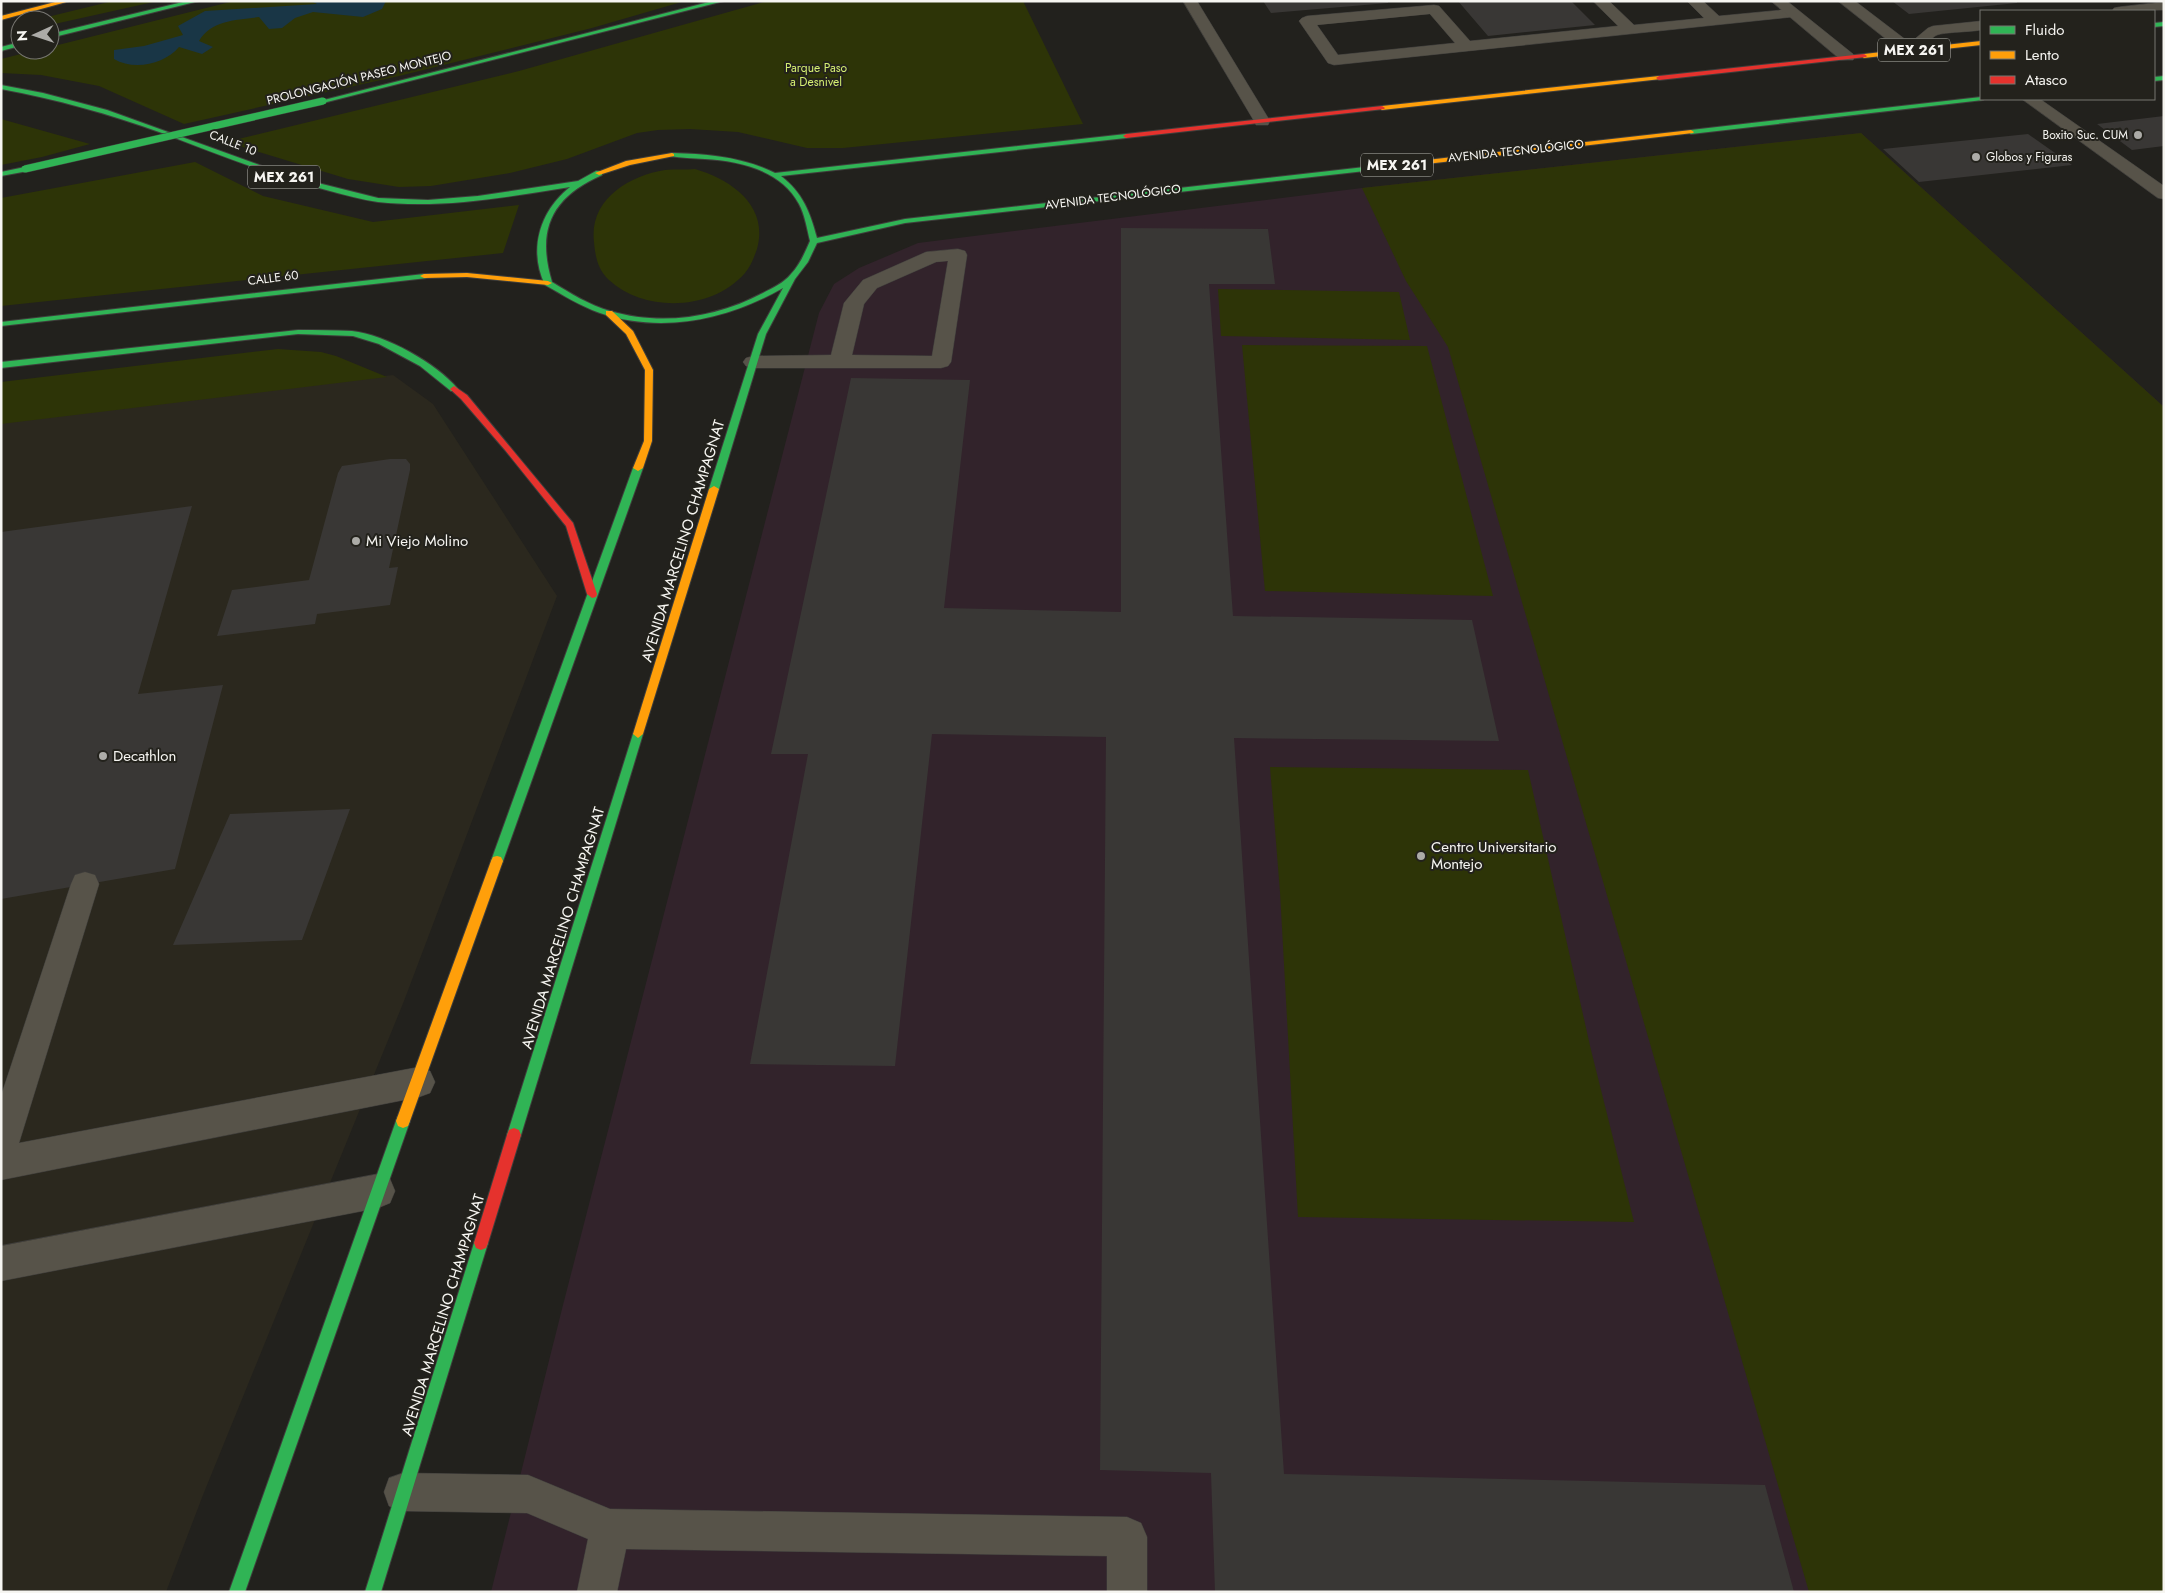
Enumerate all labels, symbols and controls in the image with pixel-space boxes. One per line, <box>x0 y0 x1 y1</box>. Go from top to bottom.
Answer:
north arrow <box>10 10 60 60</box>
legend <box>1980 10 2155 100</box>
text: Fluido <box>2025 19 2064 41</box>
text: N <box>12 30 32 42</box>
road number: MEX 261 <box>1878 38 1950 62</box>
text: Lento <box>2025 44 2059 66</box>
street label: PROLONGACIÓN PASEO MONTEJO <box>265 46 453 110</box>
park label: Parque Paso a Desnivel <box>785 59 848 91</box>
text: Atasco <box>2025 69 2067 91</box>
street label: CALLE 10 <box>207 126 259 160</box>
place label: Boxito Suc. CUM <box>2042 126 2128 144</box>
marker: Boxito Suc. CUM <box>2132 129 2144 141</box>
street label: AVENIDA TECNOLÓGICO <box>1447 135 1585 167</box>
place label: Globos y Figuras <box>1986 148 2072 166</box>
marker: Globos y Figuras <box>1970 151 1982 163</box>
road number: MEX 261 <box>1361 154 1433 176</box>
road number: MEX 261 <box>248 166 320 188</box>
street label: AVENIDA TECNOLÓGICO <box>1044 180 1182 214</box>
street label: CALLE 60 <box>247 266 299 290</box>
street label: AVENIDA MARCELINO CHAMPAGNAT <box>636 417 730 665</box>
place label: Mi Viejo Molino <box>366 530 468 552</box>
marker: Mi Viejo Molino <box>350 535 362 547</box>
place label: Decathlon <box>113 745 176 767</box>
marker: Decathlon <box>97 750 109 762</box>
street label: AVENIDA MARCELINO CHAMPAGNAT <box>516 804 610 1052</box>
place label: Centro Universitario Montejo <box>1431 836 1557 875</box>
marker: Centro Universitario Montejo <box>1415 850 1427 862</box>
street label: AVENIDA MARCELINO CHAMPAGNAT <box>396 1191 490 1439</box>

